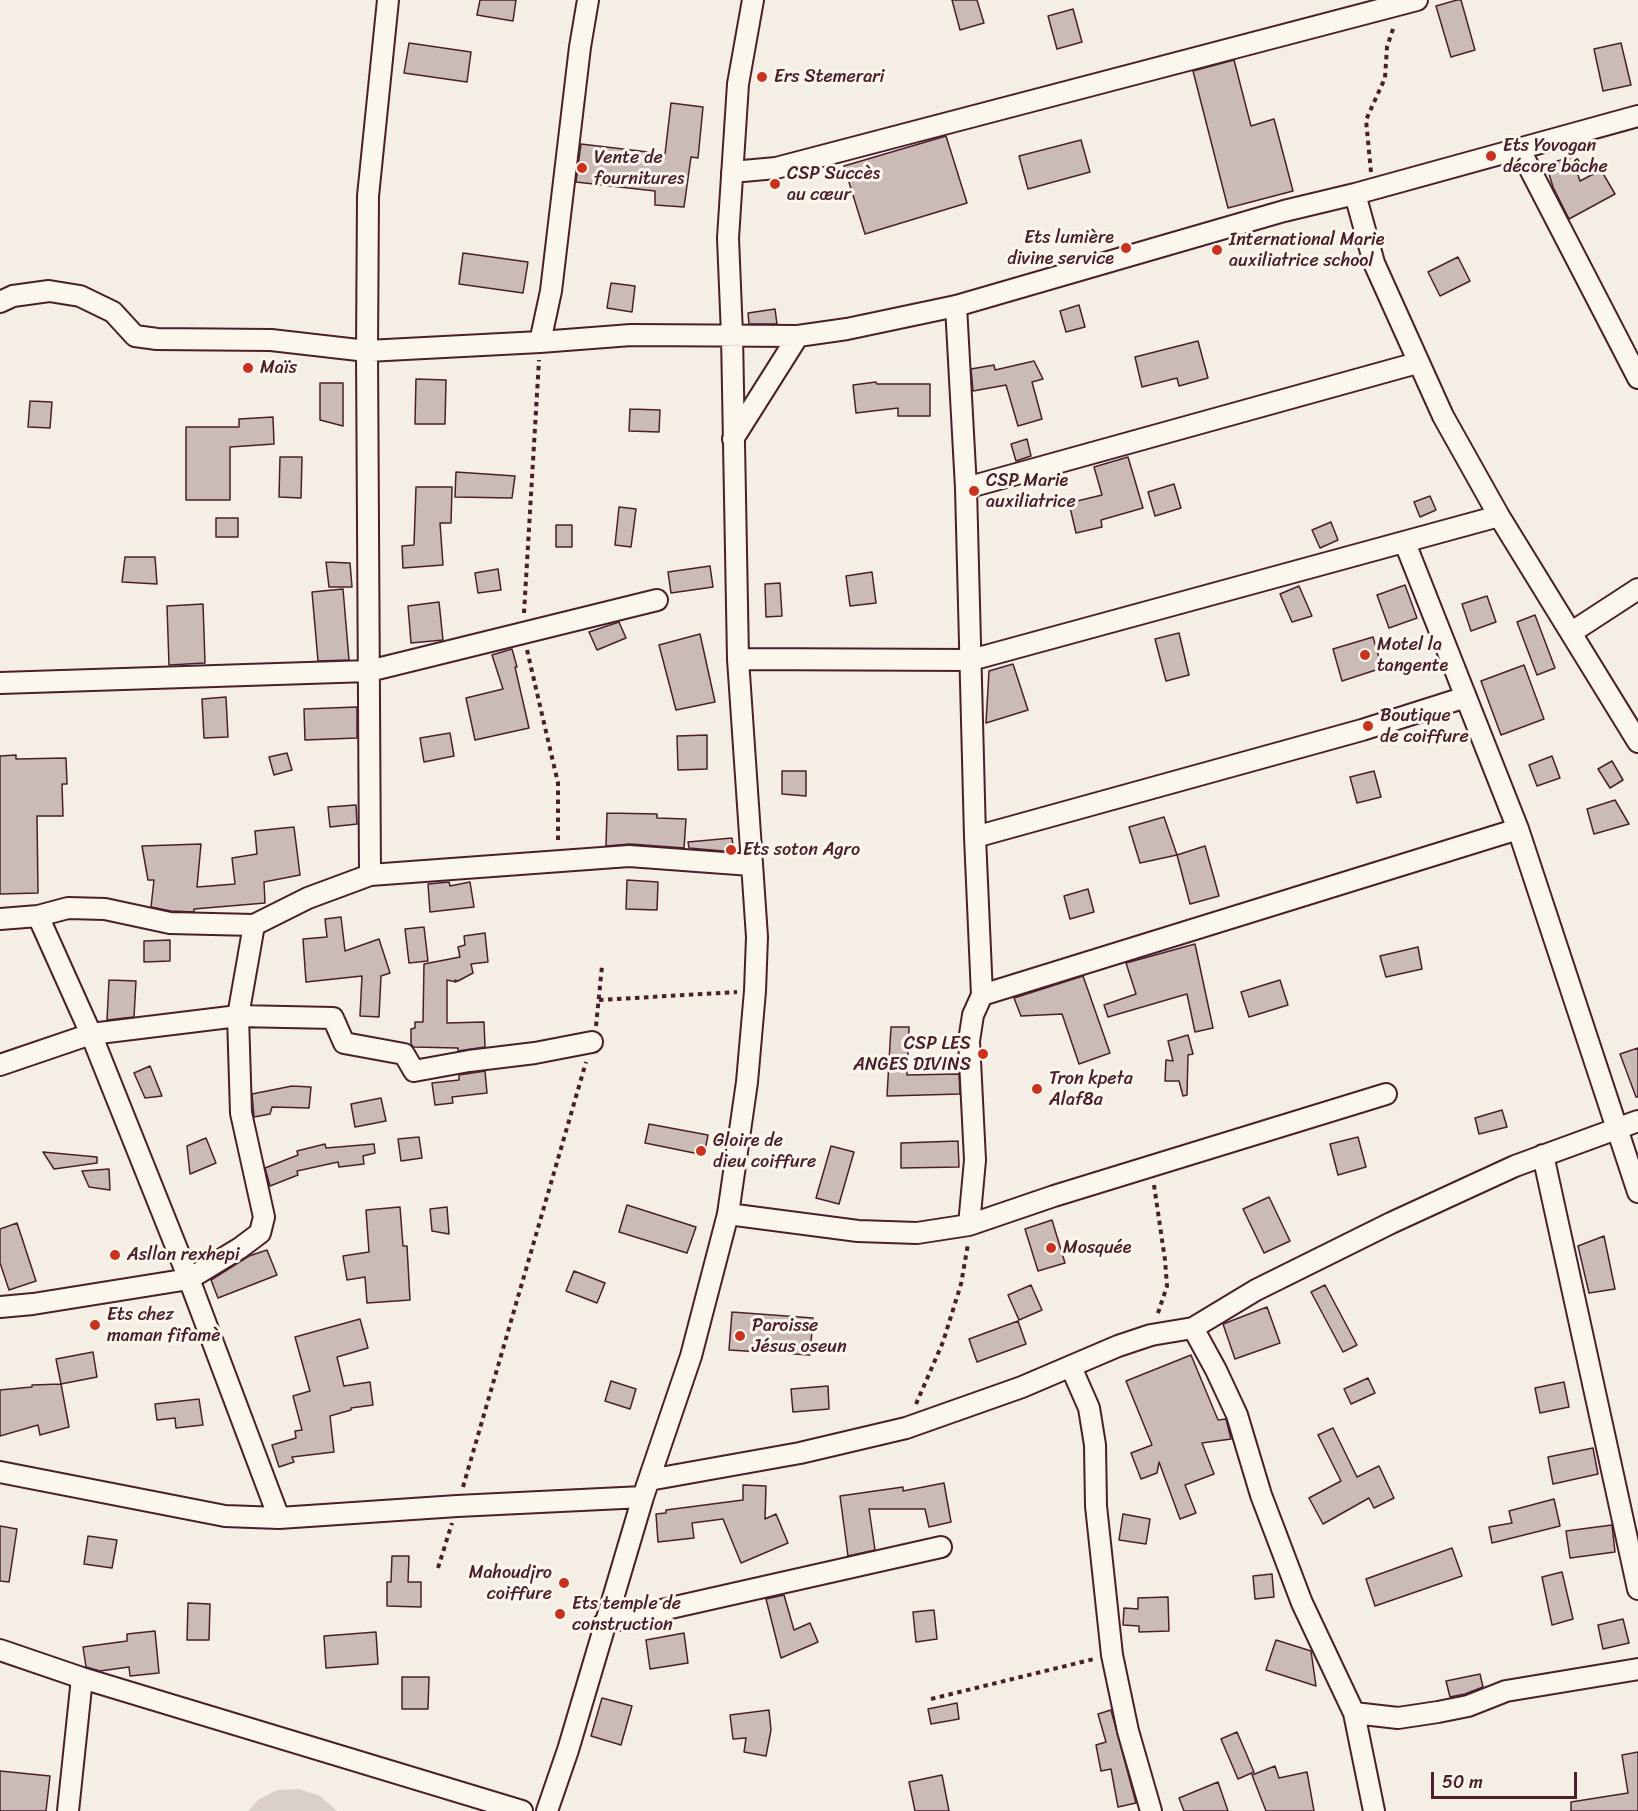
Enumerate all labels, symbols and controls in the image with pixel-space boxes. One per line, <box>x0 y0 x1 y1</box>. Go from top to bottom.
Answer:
place label: Ers Stemerari <box>774 66 885 88</box>
marker: Ers Stemerari <box>755 70 769 84</box>
place label: Ets Yovogan décore bâche <box>1503 135 1608 178</box>
place label: Vente de fournitures <box>594 147 684 190</box>
marker: Ets Yovogan décore bâche <box>1484 149 1498 163</box>
marker: Vente de fournitures <box>575 161 589 175</box>
place label: CSP Succès au cœur <box>787 163 880 206</box>
marker: CSP Succès au cœur <box>768 177 782 191</box>
place label: Ets lumière divine service <box>1007 227 1114 270</box>
place label: International Marie auxiliatrice school <box>1229 229 1384 272</box>
marker: Ets lumière divine service <box>1119 241 1133 255</box>
marker: International Marie auxiliatrice school <box>1210 243 1224 257</box>
place label: Maïs <box>260 357 297 379</box>
marker: Maïs <box>241 361 255 375</box>
place label: CSP Marie auxiliatrice <box>986 470 1076 512</box>
marker: CSP Marie auxiliatrice <box>967 484 981 498</box>
place label: Motel la tangente <box>1377 634 1448 676</box>
marker: Motel la tangente <box>1358 648 1372 662</box>
place label: Boutique de coiffure <box>1380 705 1469 748</box>
marker: Boutique de coiffure <box>1361 719 1375 733</box>
place label: Ets soton Agro <box>743 839 860 861</box>
marker: Ets soton Agro <box>724 843 738 857</box>
place label: CSP LES ANGES DIVINS <box>853 1033 971 1076</box>
marker: CSP LES ANGES DIVINS <box>976 1047 990 1061</box>
place label: Tron kpeta Alaf8a <box>1049 1068 1133 1110</box>
marker: Tron kpeta Alaf8a <box>1030 1082 1044 1096</box>
place label: Gloire de dieu coiffure <box>713 1130 816 1172</box>
marker: Gloire de dieu coiffure <box>694 1144 708 1158</box>
place label: Mosquée <box>1063 1237 1131 1259</box>
marker: Mosquée <box>1044 1241 1058 1255</box>
place label: Asllan rexhepi <box>127 1244 240 1266</box>
marker: Asllan rexhepi <box>108 1248 122 1262</box>
place label: Ets chez maman fifamè <box>107 1304 221 1346</box>
place label: Paroisse Jésus oseun <box>752 1315 847 1358</box>
marker: Ets chez maman fifamè <box>88 1318 102 1332</box>
marker: Paroisse Jésus oseun <box>733 1329 747 1343</box>
place label: Mahoudjro coiffure <box>469 1562 552 1604</box>
marker: Mahoudjro coiffure <box>557 1576 571 1590</box>
place label: Ets temple de construction <box>572 1593 681 1636</box>
marker: Ets temple de construction <box>553 1607 567 1621</box>
scale bar <box>1434 1760 1580 1798</box>
text: 50 m <box>1442 1766 1483 1798</box>

